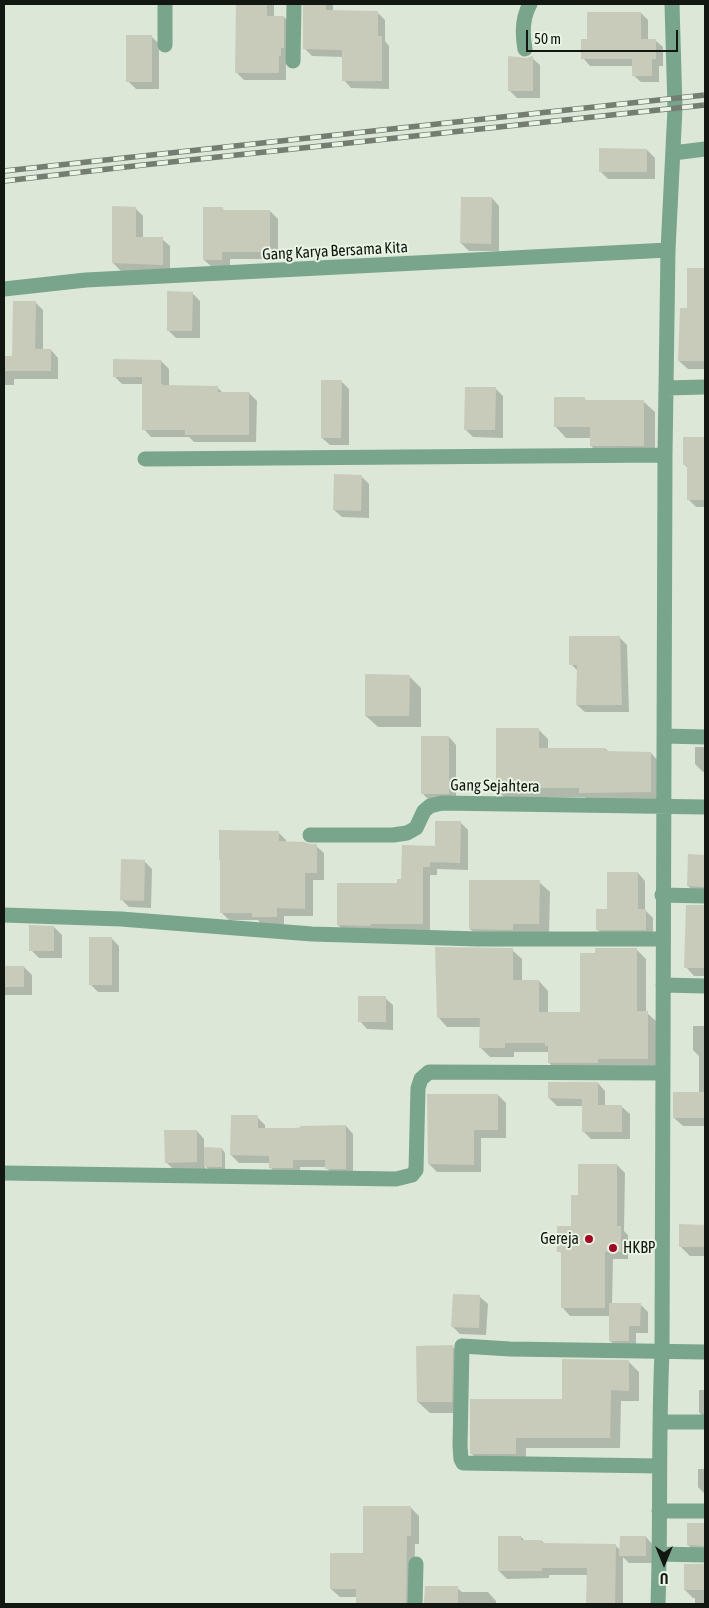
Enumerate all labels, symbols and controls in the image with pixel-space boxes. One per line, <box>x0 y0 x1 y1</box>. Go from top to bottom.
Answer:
scale bar <box>529 20 682 52</box>
text: 50 m <box>534 30 561 47</box>
street label: Gang Karya Bersama Kita <box>262 238 408 264</box>
street label: Gang Sejahtera <box>450 776 540 796</box>
place label: Gereja <box>540 1229 579 1249</box>
marker: Gereja <box>583 1233 595 1245</box>
place label: HKBP <box>623 1238 656 1258</box>
marker: HKBP <box>607 1242 619 1254</box>
north arrow <box>639 1538 689 1588</box>
text: U <box>660 1570 668 1586</box>

